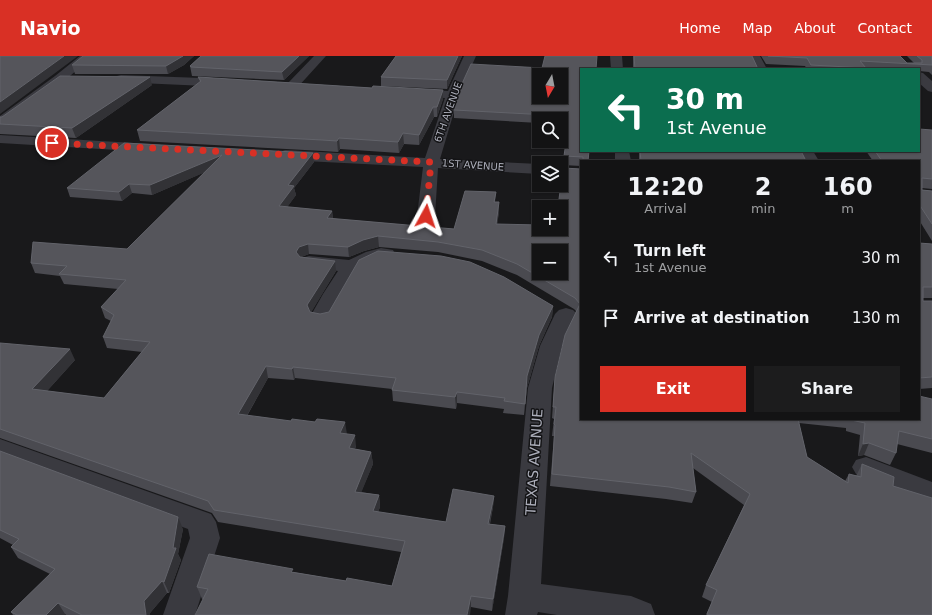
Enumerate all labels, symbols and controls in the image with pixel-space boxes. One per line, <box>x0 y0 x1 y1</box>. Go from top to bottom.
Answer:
text: Navio <box>20 17 81 39</box>
text: Home <box>679 20 721 36</box>
text: Map <box>743 20 772 36</box>
text: About <box>794 20 836 36</box>
text: Contact <box>858 20 912 36</box>
north arrow <box>532 68 568 104</box>
map controls <box>532 68 568 280</box>
street label: 6TH AVENUE <box>432 80 464 144</box>
text: 30 m <box>666 83 744 116</box>
icon: left <box>600 84 652 136</box>
button: search <box>532 112 568 148</box>
text: 1st Avenue <box>666 117 767 138</box>
pin <box>35 126 69 160</box>
icon: arrive <box>41 132 63 154</box>
button: layers <box>532 156 568 192</box>
street label: 1ST AVENUE <box>441 157 505 173</box>
text: 12:20 <box>627 173 704 201</box>
text: 2 <box>755 173 771 201</box>
text: 160 <box>823 173 873 201</box>
position arrow <box>405 195 447 237</box>
button: + <box>532 200 568 236</box>
text: Arrival <box>644 201 687 216</box>
text: min <box>751 201 775 216</box>
text: m <box>841 201 854 216</box>
text: Turn left <box>634 242 706 260</box>
button: − <box>532 244 568 280</box>
icon: left <box>600 247 622 269</box>
text: 30 m <box>862 249 900 267</box>
text: 1st Avenue <box>634 260 707 275</box>
icon: arrive <box>600 307 622 329</box>
text: Arrive at destination <box>634 309 809 327</box>
text: 130 m <box>852 309 900 327</box>
button: Exit <box>600 366 746 412</box>
button: Share <box>754 366 900 412</box>
street label: TEXAS AVENUE <box>522 408 546 517</box>

